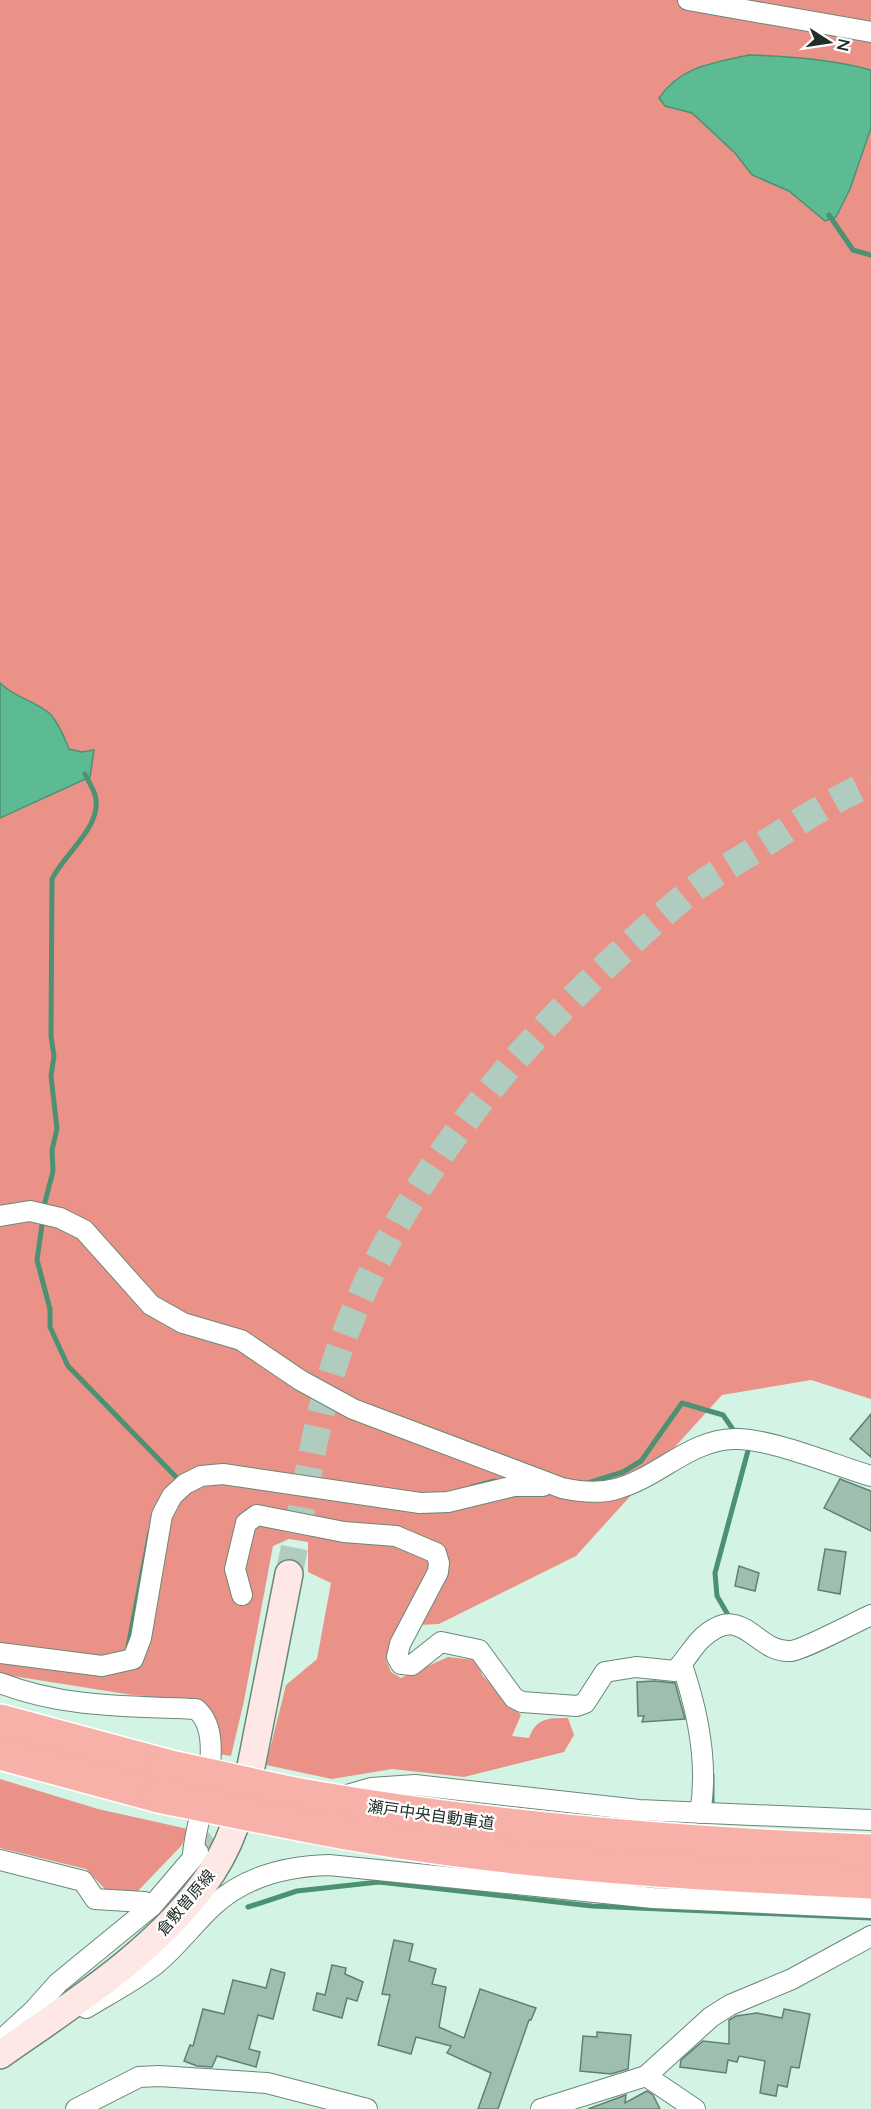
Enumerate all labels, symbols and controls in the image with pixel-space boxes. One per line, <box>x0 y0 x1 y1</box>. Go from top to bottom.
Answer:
north arrow <box>799 12 859 72</box>
text: N <box>834 37 855 53</box>
street label: 瀬戸中央自動車道 <box>366 1796 496 1832</box>
street label: 倉敷曽原線 <box>152 1865 218 1939</box>

